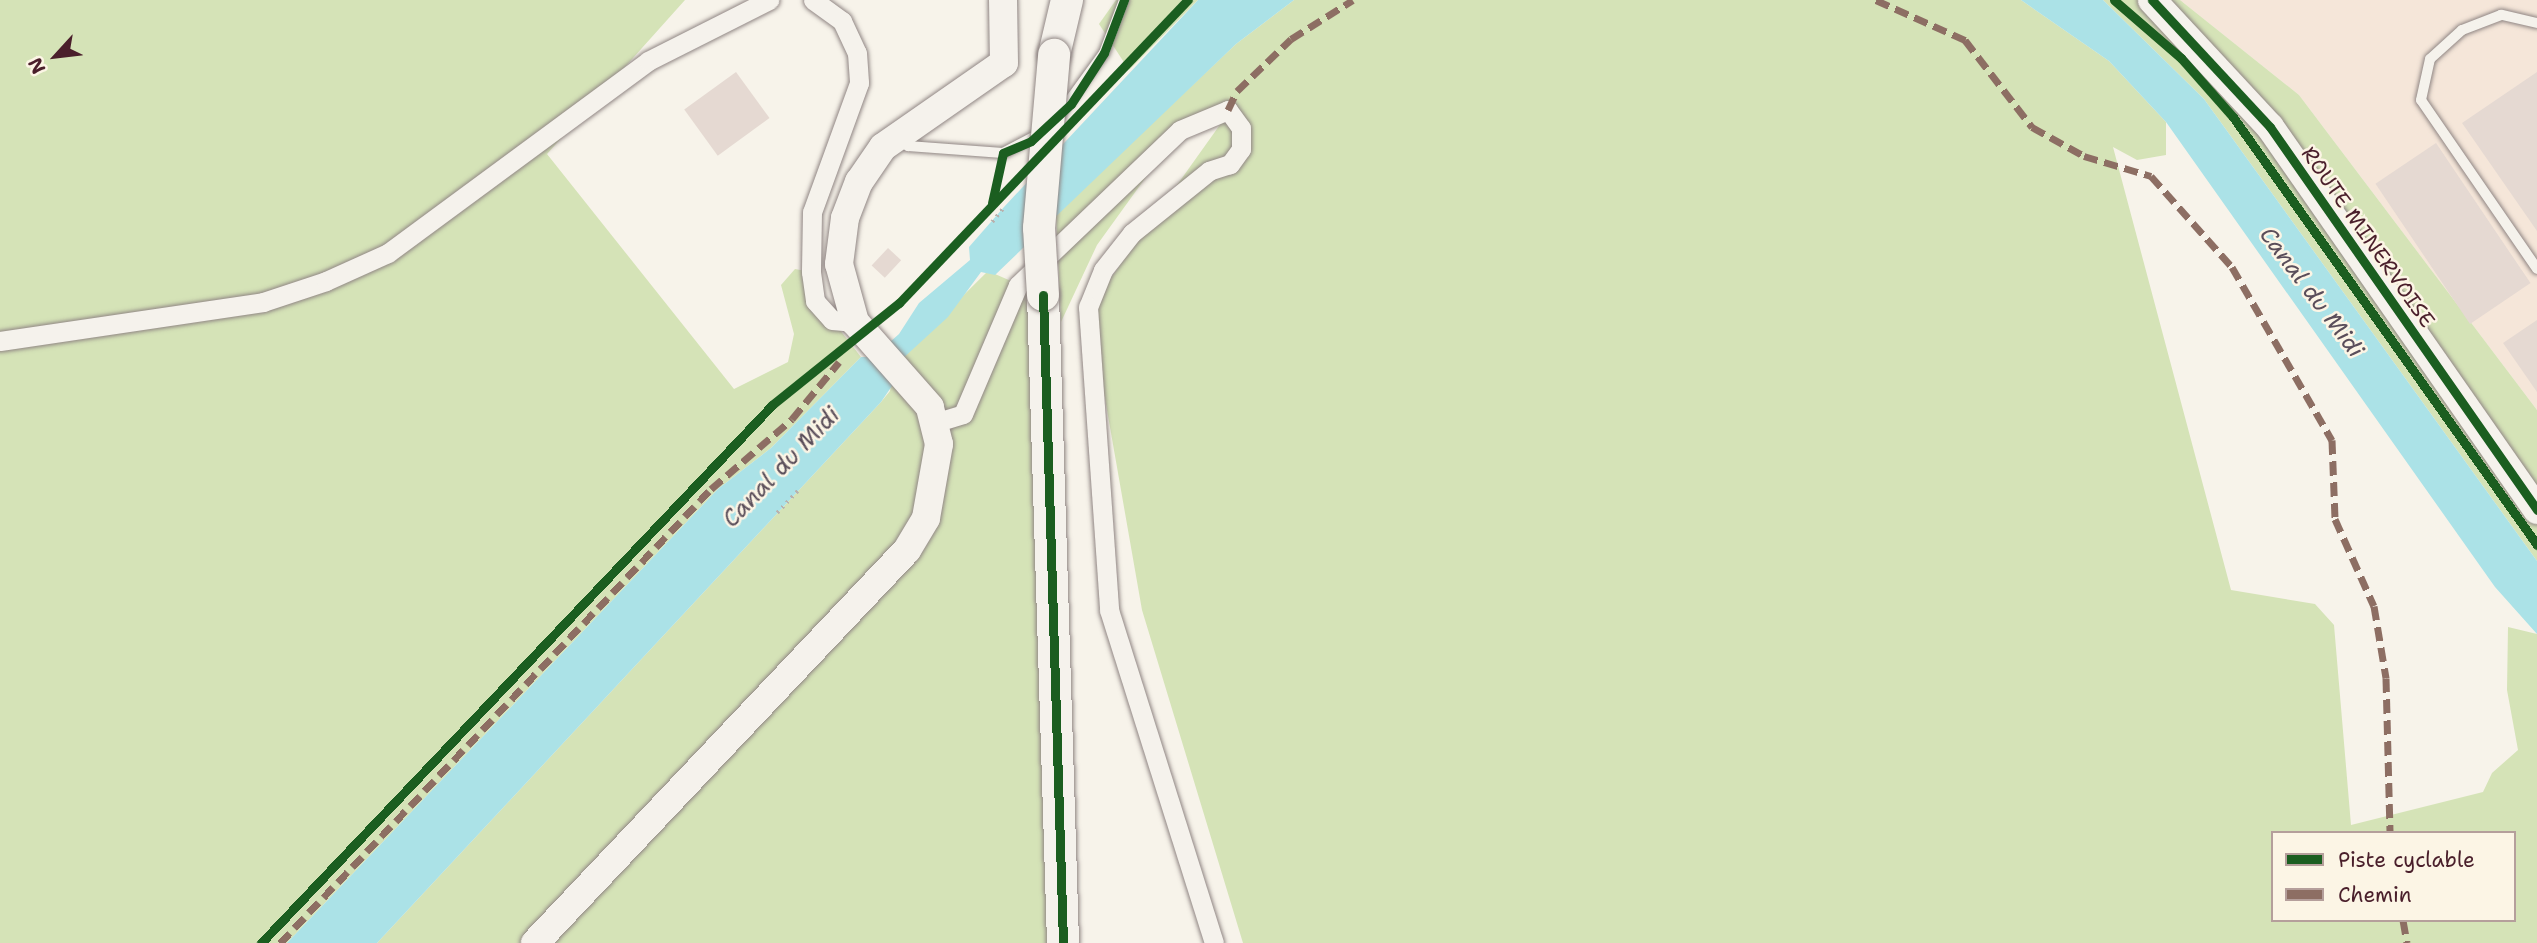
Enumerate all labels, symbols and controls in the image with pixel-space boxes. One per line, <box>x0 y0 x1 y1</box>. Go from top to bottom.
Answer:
north arrow <box>21 21 91 91</box>
text: N <box>22 53 51 78</box>
street label: ROUTE MINERVOISE <box>2296 142 2440 332</box>
water label: Canal du Midi <box>2254 221 2370 363</box>
water label: Canal du Midi <box>717 401 845 533</box>
legend <box>2271 831 2516 922</box>
text: Piste cyclable <box>2338 846 2475 874</box>
text: Chemin <box>2338 881 2412 909</box>

